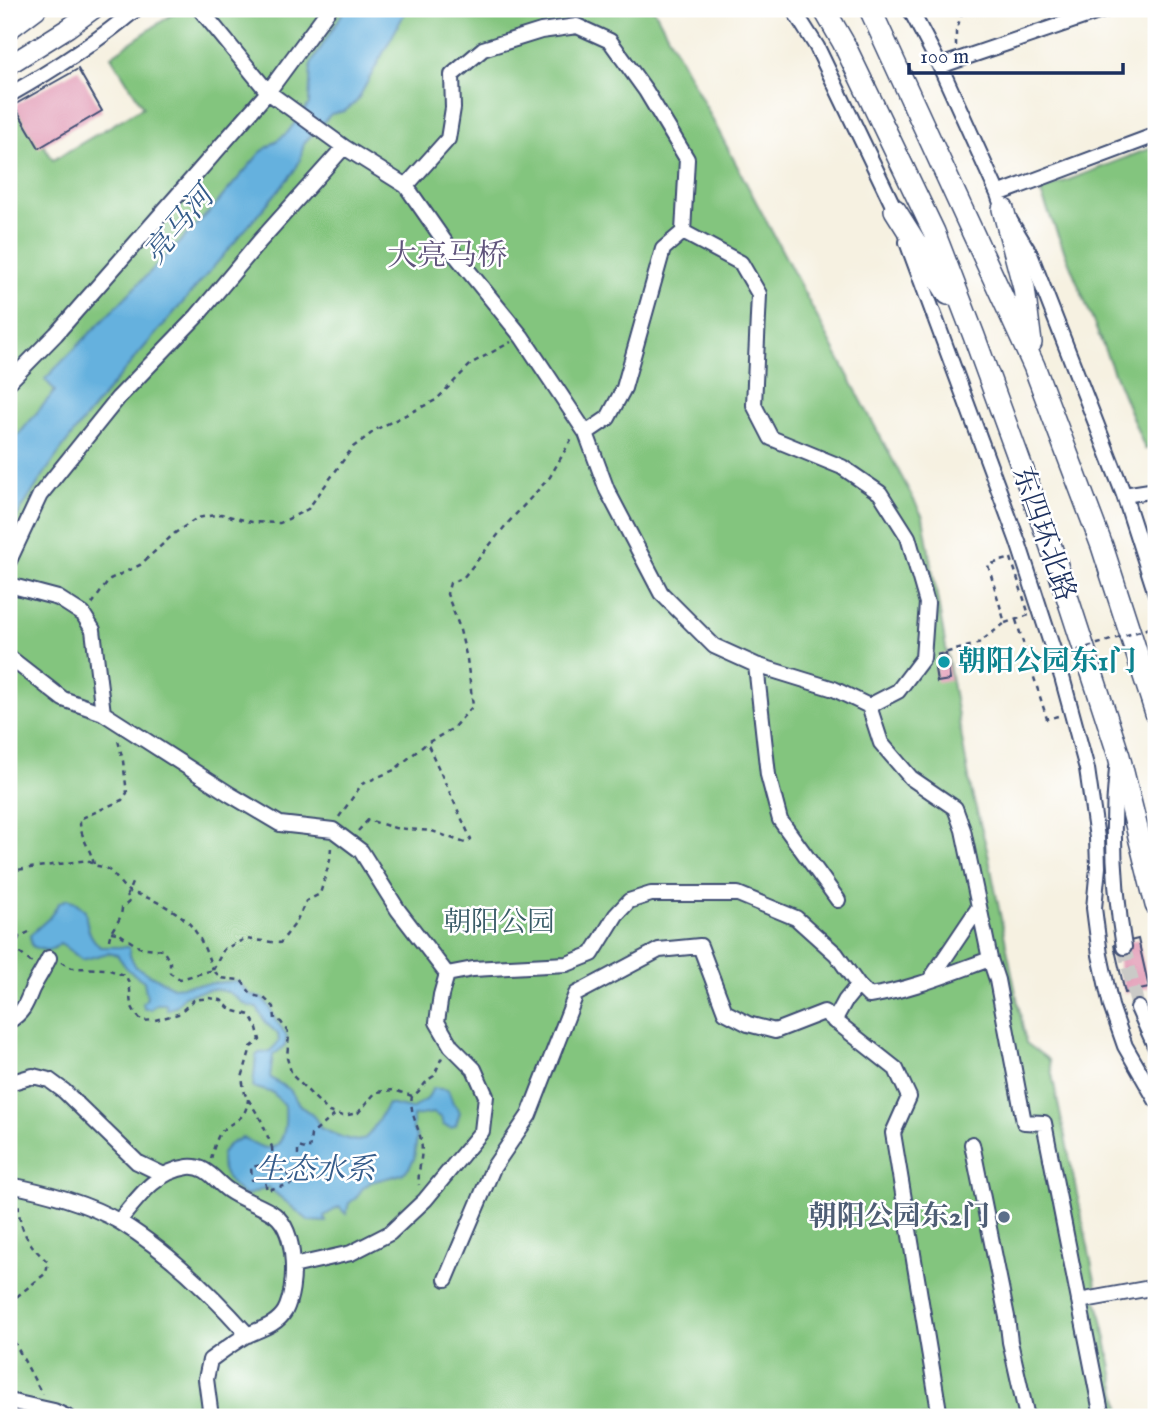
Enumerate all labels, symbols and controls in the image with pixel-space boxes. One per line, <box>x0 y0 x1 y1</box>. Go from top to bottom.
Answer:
scale bar <box>909 32 1123 76</box>
text: 100 m <box>920 44 969 71</box>
water label: 亮马河 <box>137 175 227 273</box>
district label: 大亮马桥 <box>387 238 507 276</box>
street label: 东四环北路 <box>1004 462 1082 606</box>
place label: 朝阳公园东1门 <box>958 645 1136 680</box>
marker: 朝阳公园东1门 <box>936 654 952 670</box>
park label: 朝阳公园 <box>443 906 555 941</box>
water label: 生态水系 <box>255 1152 377 1190</box>
place label: 朝阳公园东2门 <box>809 1200 990 1235</box>
marker: 朝阳公园东2门 <box>996 1209 1012 1225</box>

